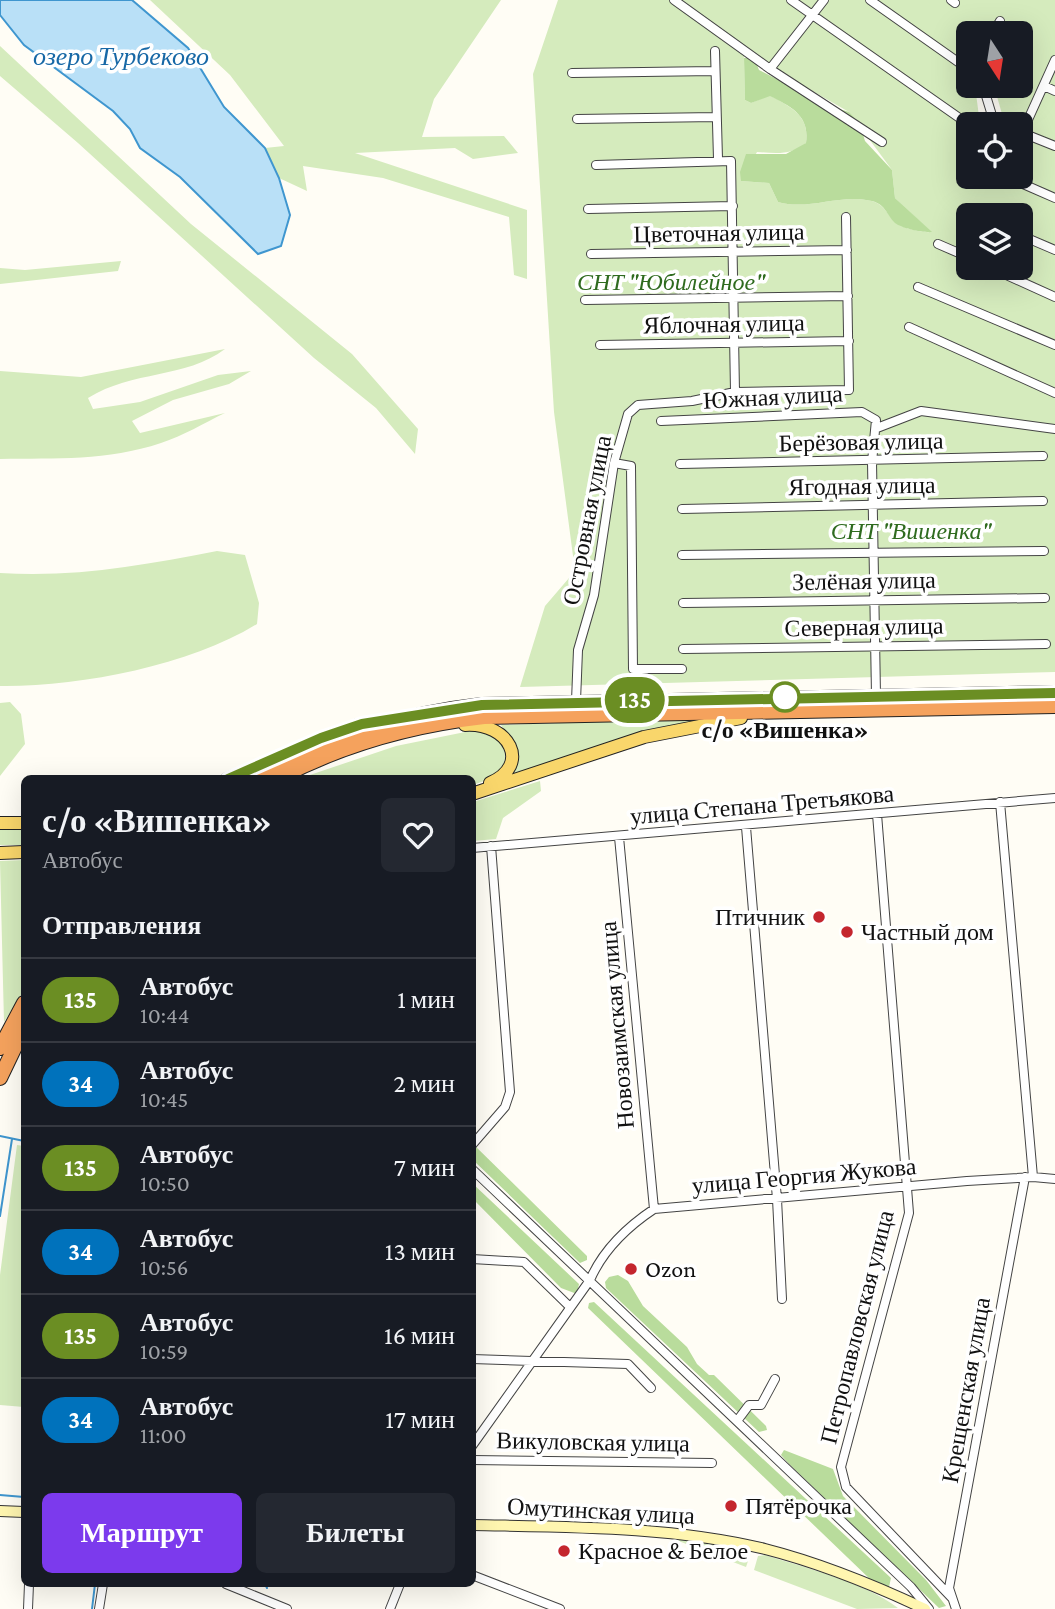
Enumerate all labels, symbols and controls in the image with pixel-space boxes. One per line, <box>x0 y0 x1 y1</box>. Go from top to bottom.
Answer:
north arrow <box>956 21 1032 98</box>
map controls <box>956 21 1033 280</box>
water label: озеро Турбеково <box>33 42 209 71</box>
button: locate <box>956 112 1033 189</box>
button: layers <box>956 203 1033 280</box>
street label: Цветочная улица <box>633 218 805 247</box>
park label: СНТ "Юбилейное" <box>577 268 766 295</box>
street label: Яблочная улица <box>643 309 805 338</box>
street label: Южная улица <box>702 379 844 414</box>
street label: Берёзовая улица <box>778 427 944 456</box>
street label: Островная улица <box>557 432 616 607</box>
street label: Ягодная улица <box>788 471 936 500</box>
park label: СНТ "Вишенка" <box>831 517 993 544</box>
street label: Зелёная улица <box>792 566 936 595</box>
street label: Северная улица <box>784 612 944 641</box>
line badge: 135 <box>595 677 675 723</box>
marker: с/о «Вишенка» <box>770 682 800 712</box>
text: 135 <box>619 686 651 713</box>
place label: с/о «Вишенка» <box>701 716 869 743</box>
street label: улица Степана Третьякова <box>629 779 896 830</box>
button: heart <box>381 798 455 872</box>
text: с/о «Вишенка» <box>42 802 272 839</box>
text: Автобус <box>42 847 123 873</box>
place label: Птичник <box>715 903 805 930</box>
marker: Птичник <box>811 909 827 925</box>
text: Отправления <box>42 911 201 940</box>
place label: Частный дом <box>861 918 994 945</box>
street label: Новозаимская улица <box>594 920 639 1130</box>
marker: Частный дом <box>839 924 855 940</box>
text: Автобус <box>140 972 233 1001</box>
text: 1 мин <box>397 985 455 1014</box>
text: 135 <box>64 986 97 1013</box>
text: 10:44 <box>140 1002 189 1028</box>
text: Автобус <box>140 1056 233 1085</box>
text: 2 мин <box>393 1069 455 1098</box>
text: 34 <box>68 1070 93 1097</box>
text: 10:45 <box>140 1086 188 1112</box>
text: Автобус <box>140 1140 233 1169</box>
street label: улица Георгия Жукова <box>691 1152 918 1199</box>
text: 7 мин <box>394 1153 455 1182</box>
text: 135 <box>64 1154 97 1181</box>
text: 10:50 <box>140 1170 190 1196</box>
street label: Петропавловская улица <box>814 1207 899 1447</box>
text: Автобус <box>140 1224 233 1253</box>
text: 13 мин <box>385 1237 455 1266</box>
text: 34 <box>68 1238 93 1265</box>
text: 10:56 <box>140 1254 188 1280</box>
place label: Ozon <box>645 1255 696 1282</box>
marker: Ozon <box>623 1261 639 1277</box>
street label: Крещенская улица <box>936 1295 995 1485</box>
text: Автобус <box>140 1308 233 1337</box>
text: 16 мин <box>384 1321 455 1350</box>
text: 135 <box>64 1322 97 1349</box>
text: 10:59 <box>140 1338 188 1364</box>
text: Автобус <box>140 1392 233 1421</box>
text: 17 мин <box>385 1405 455 1434</box>
text: 34 <box>68 1406 93 1433</box>
text: 11:00 <box>140 1422 187 1448</box>
street label: Викуловская улица <box>496 1426 690 1457</box>
street label: Омутинская улица <box>506 1492 696 1529</box>
place label: Пятёрочка <box>745 1492 852 1519</box>
button: Маршрут <box>42 1493 242 1573</box>
button: Билеты <box>256 1493 455 1573</box>
marker: Пятёрочка <box>723 1498 739 1514</box>
place label: Красное & Белое <box>578 1537 748 1564</box>
marker: Красное & Белое <box>556 1543 572 1559</box>

